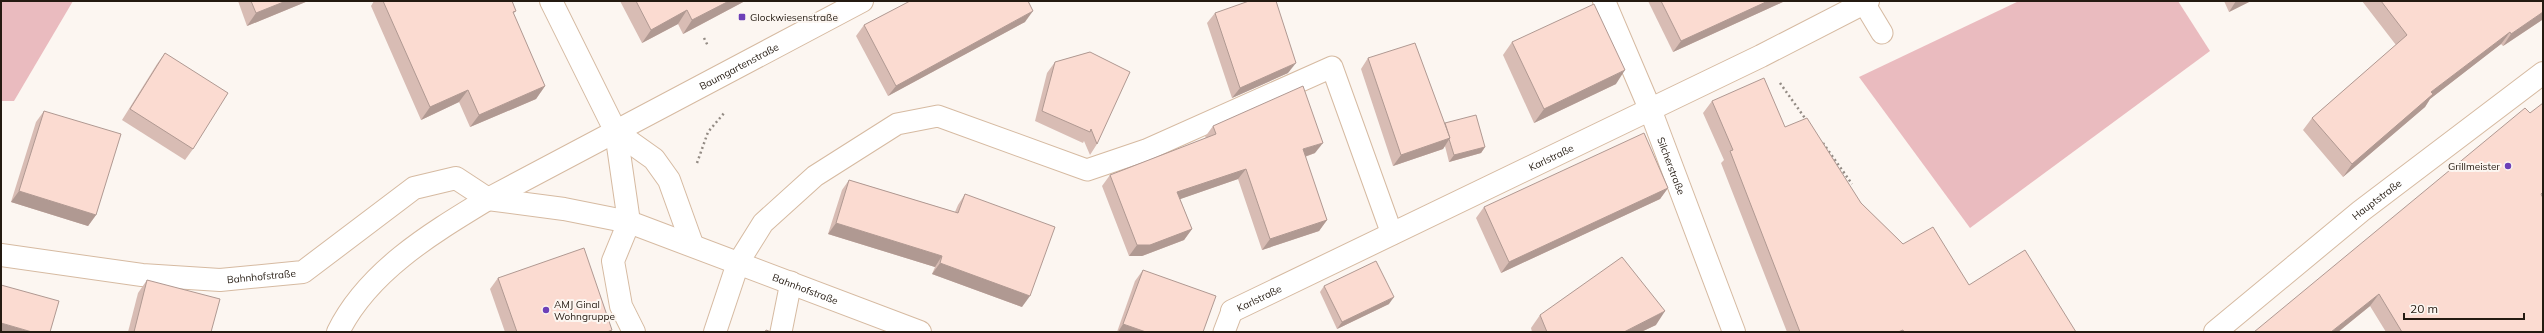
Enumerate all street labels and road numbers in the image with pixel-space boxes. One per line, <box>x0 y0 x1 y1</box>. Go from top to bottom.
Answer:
street label: Baumgartenstraße <box>697 40 781 93</box>
street label: Silcherstraße <box>1654 135 1688 197</box>
street label: Karlstraße <box>1527 141 1576 174</box>
street label: Hauptstraße <box>2349 177 2404 223</box>
street label: Bahnhofstraße <box>226 267 296 286</box>
street label: Bahnhofstraße <box>770 271 840 307</box>
street label: Karlstraße <box>1235 282 1284 315</box>

